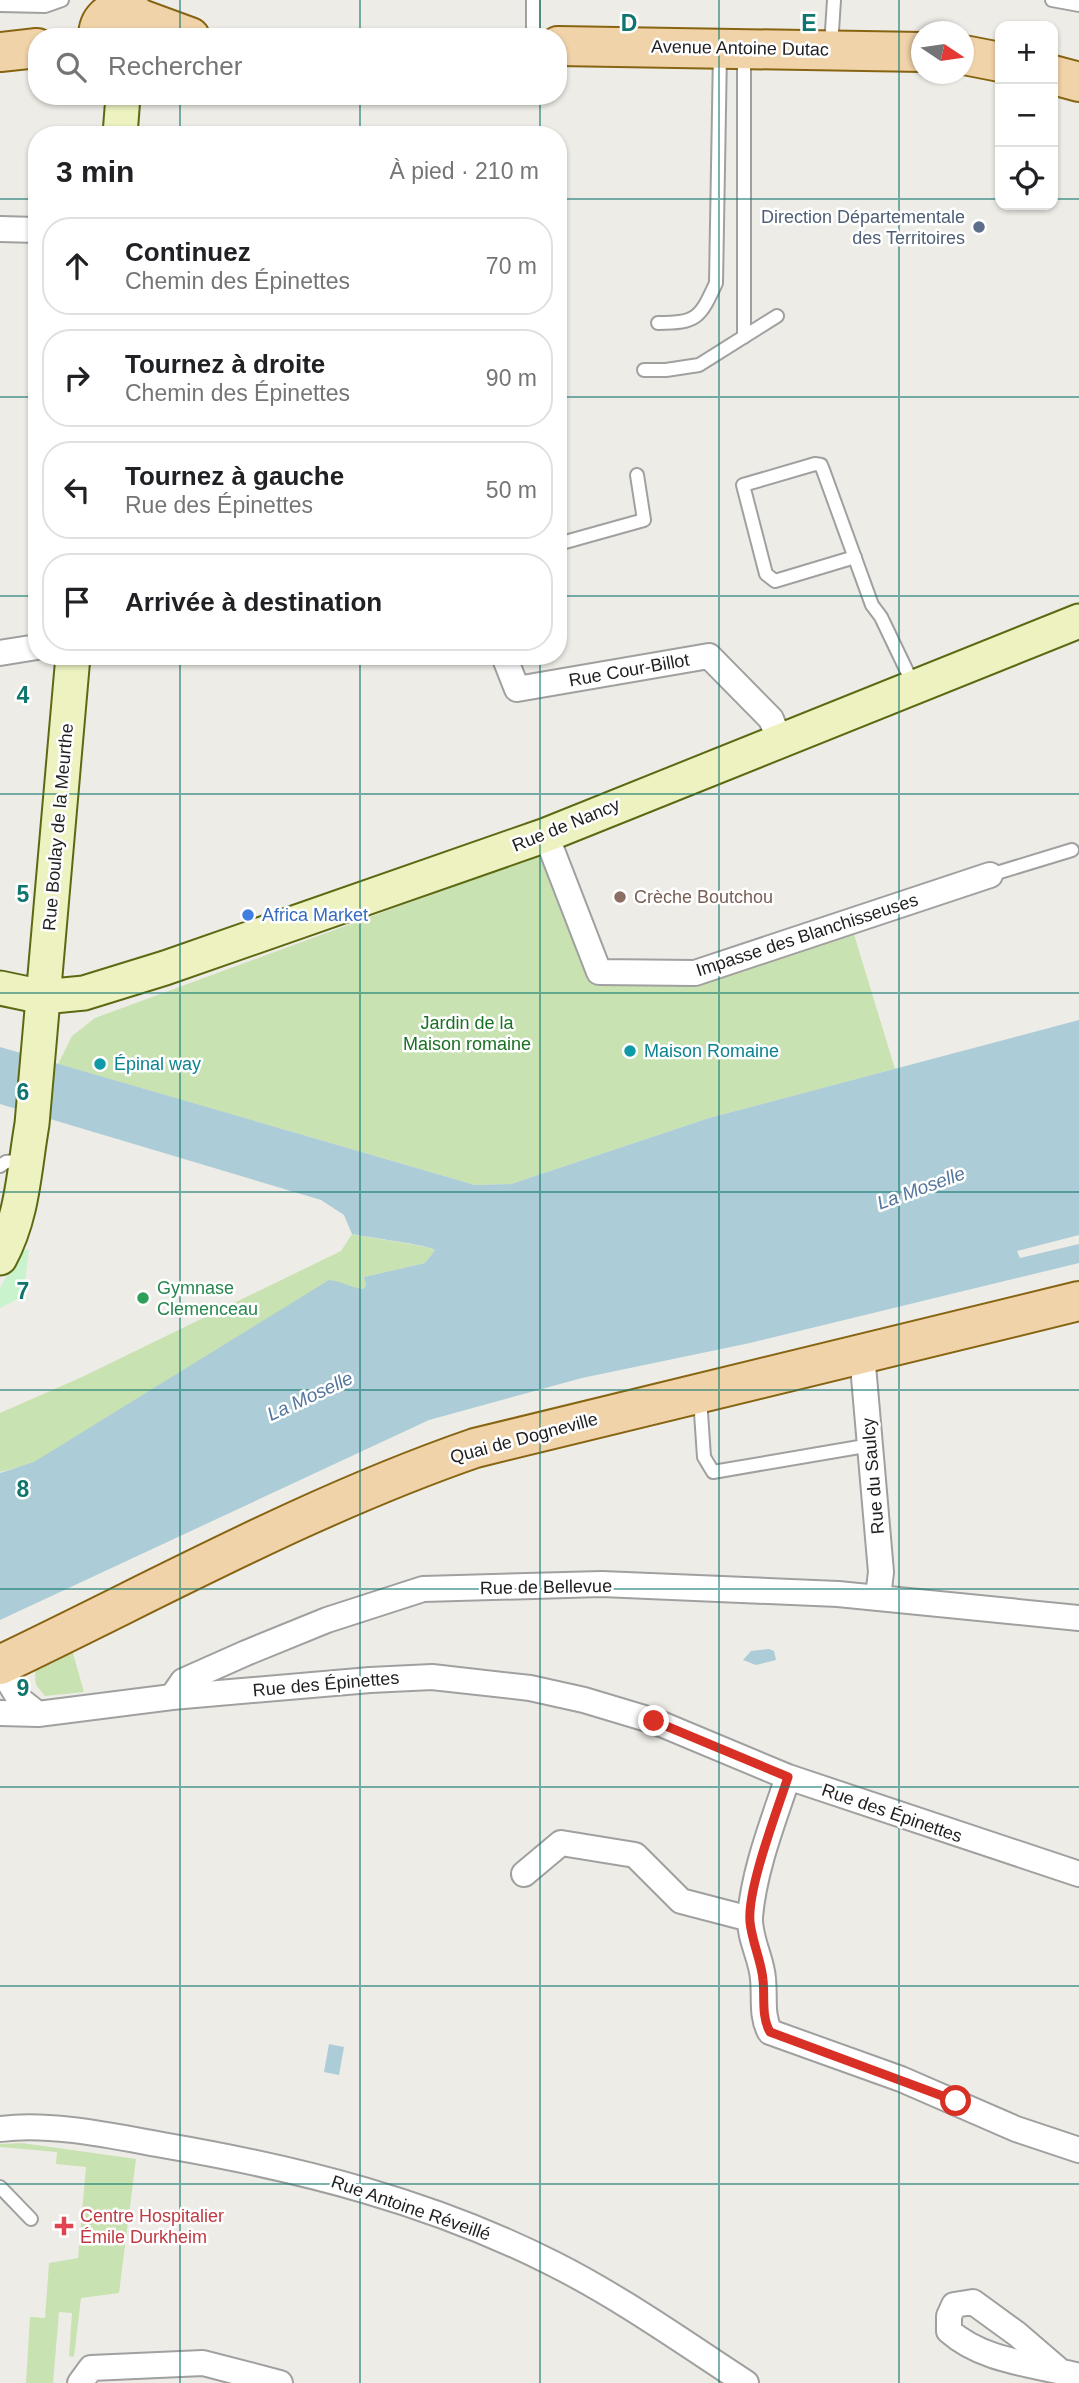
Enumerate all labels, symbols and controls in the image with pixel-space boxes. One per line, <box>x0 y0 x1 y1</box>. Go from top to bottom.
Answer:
text: D <box>621 10 637 36</box>
text: E <box>801 10 817 36</box>
north arrow <box>911 21 974 84</box>
map controls <box>995 21 1058 210</box>
button: + <box>995 21 1058 84</box>
search box <box>28 28 567 105</box>
street label: Avenue Antoine Dutac <box>651 36 829 60</box>
icon: search <box>52 48 90 86</box>
text: Rechercher <box>108 51 242 81</box>
button: − <box>995 84 1058 147</box>
button: locate <box>995 147 1058 210</box>
text: 3 min <box>56 155 134 188</box>
text: À pied · 210 m <box>389 158 539 184</box>
place label: Direction Départementale des Territoires <box>761 207 965 248</box>
marker: Direction Départementale des Territoires <box>971 219 987 235</box>
text: Continuez <box>125 237 251 267</box>
icon: ahead <box>58 247 96 285</box>
text: 70 m <box>486 253 537 279</box>
text: Chemin des Épinettes <box>125 268 350 294</box>
text: Tournez à droite <box>125 349 325 379</box>
icon: right <box>58 359 96 397</box>
text: 90 m <box>486 365 537 391</box>
text: Chemin des Épinettes <box>125 380 350 406</box>
text: Tournez à gauche <box>125 461 344 491</box>
icon: left <box>58 471 96 509</box>
text: 50 m <box>486 477 537 503</box>
text: Rue des Épinettes <box>125 492 313 518</box>
icon: arrive <box>58 583 96 621</box>
text: Arrivée à destination <box>125 587 382 617</box>
street label: Rue Cour-Billot <box>567 650 691 690</box>
text: 4 <box>17 682 30 708</box>
street label: Rue Boulay de la Meurthe <box>39 722 77 932</box>
street label: Rue de Nancy <box>509 794 623 856</box>
text: 5 <box>17 881 30 907</box>
place label: Crèche Boutchou <box>634 887 773 907</box>
marker: Crèche Boutchou <box>612 889 628 905</box>
street label: Impasse des Blanchisseuses <box>694 890 920 980</box>
place label: Africa Market <box>262 905 368 925</box>
marker: Africa Market <box>240 907 256 923</box>
park label: Jardin de la Maison romaine <box>403 1013 531 1054</box>
place label: Maison Romaine <box>644 1041 779 1061</box>
marker: Maison Romaine <box>622 1043 638 1059</box>
place label: Épinal way <box>114 1054 201 1074</box>
marker: Épinal way <box>92 1056 108 1072</box>
text: 6 <box>17 1079 29 1105</box>
water label: La Moselle <box>874 1162 968 1214</box>
text: 7 <box>17 1278 29 1304</box>
place label: Gymnase Clemenceau <box>157 1278 258 1319</box>
marker: Gymnase Clemenceau <box>135 1290 151 1306</box>
water label: La Moselle <box>264 1367 356 1425</box>
street label: Quai de Dogneville <box>448 1409 600 1467</box>
street label: Rue du Saulcy <box>858 1417 888 1535</box>
text: 8 <box>17 1476 30 1502</box>
street label: Rue de Bellevue <box>480 1576 612 1598</box>
street label: Rue des Épinettes <box>252 1668 400 1700</box>
text: 9 <box>17 1675 29 1701</box>
route end <box>638 1705 669 1736</box>
street label: Rue des Épinettes <box>819 1780 965 1846</box>
route start <box>940 2085 971 2116</box>
street label: Rue Antoine Réveillé <box>329 2171 493 2245</box>
place label: Centre Hospitalier Émile Durkheim <box>80 2206 224 2247</box>
marker: Centre Hospitalier Émile Durkheim <box>54 2216 74 2236</box>

